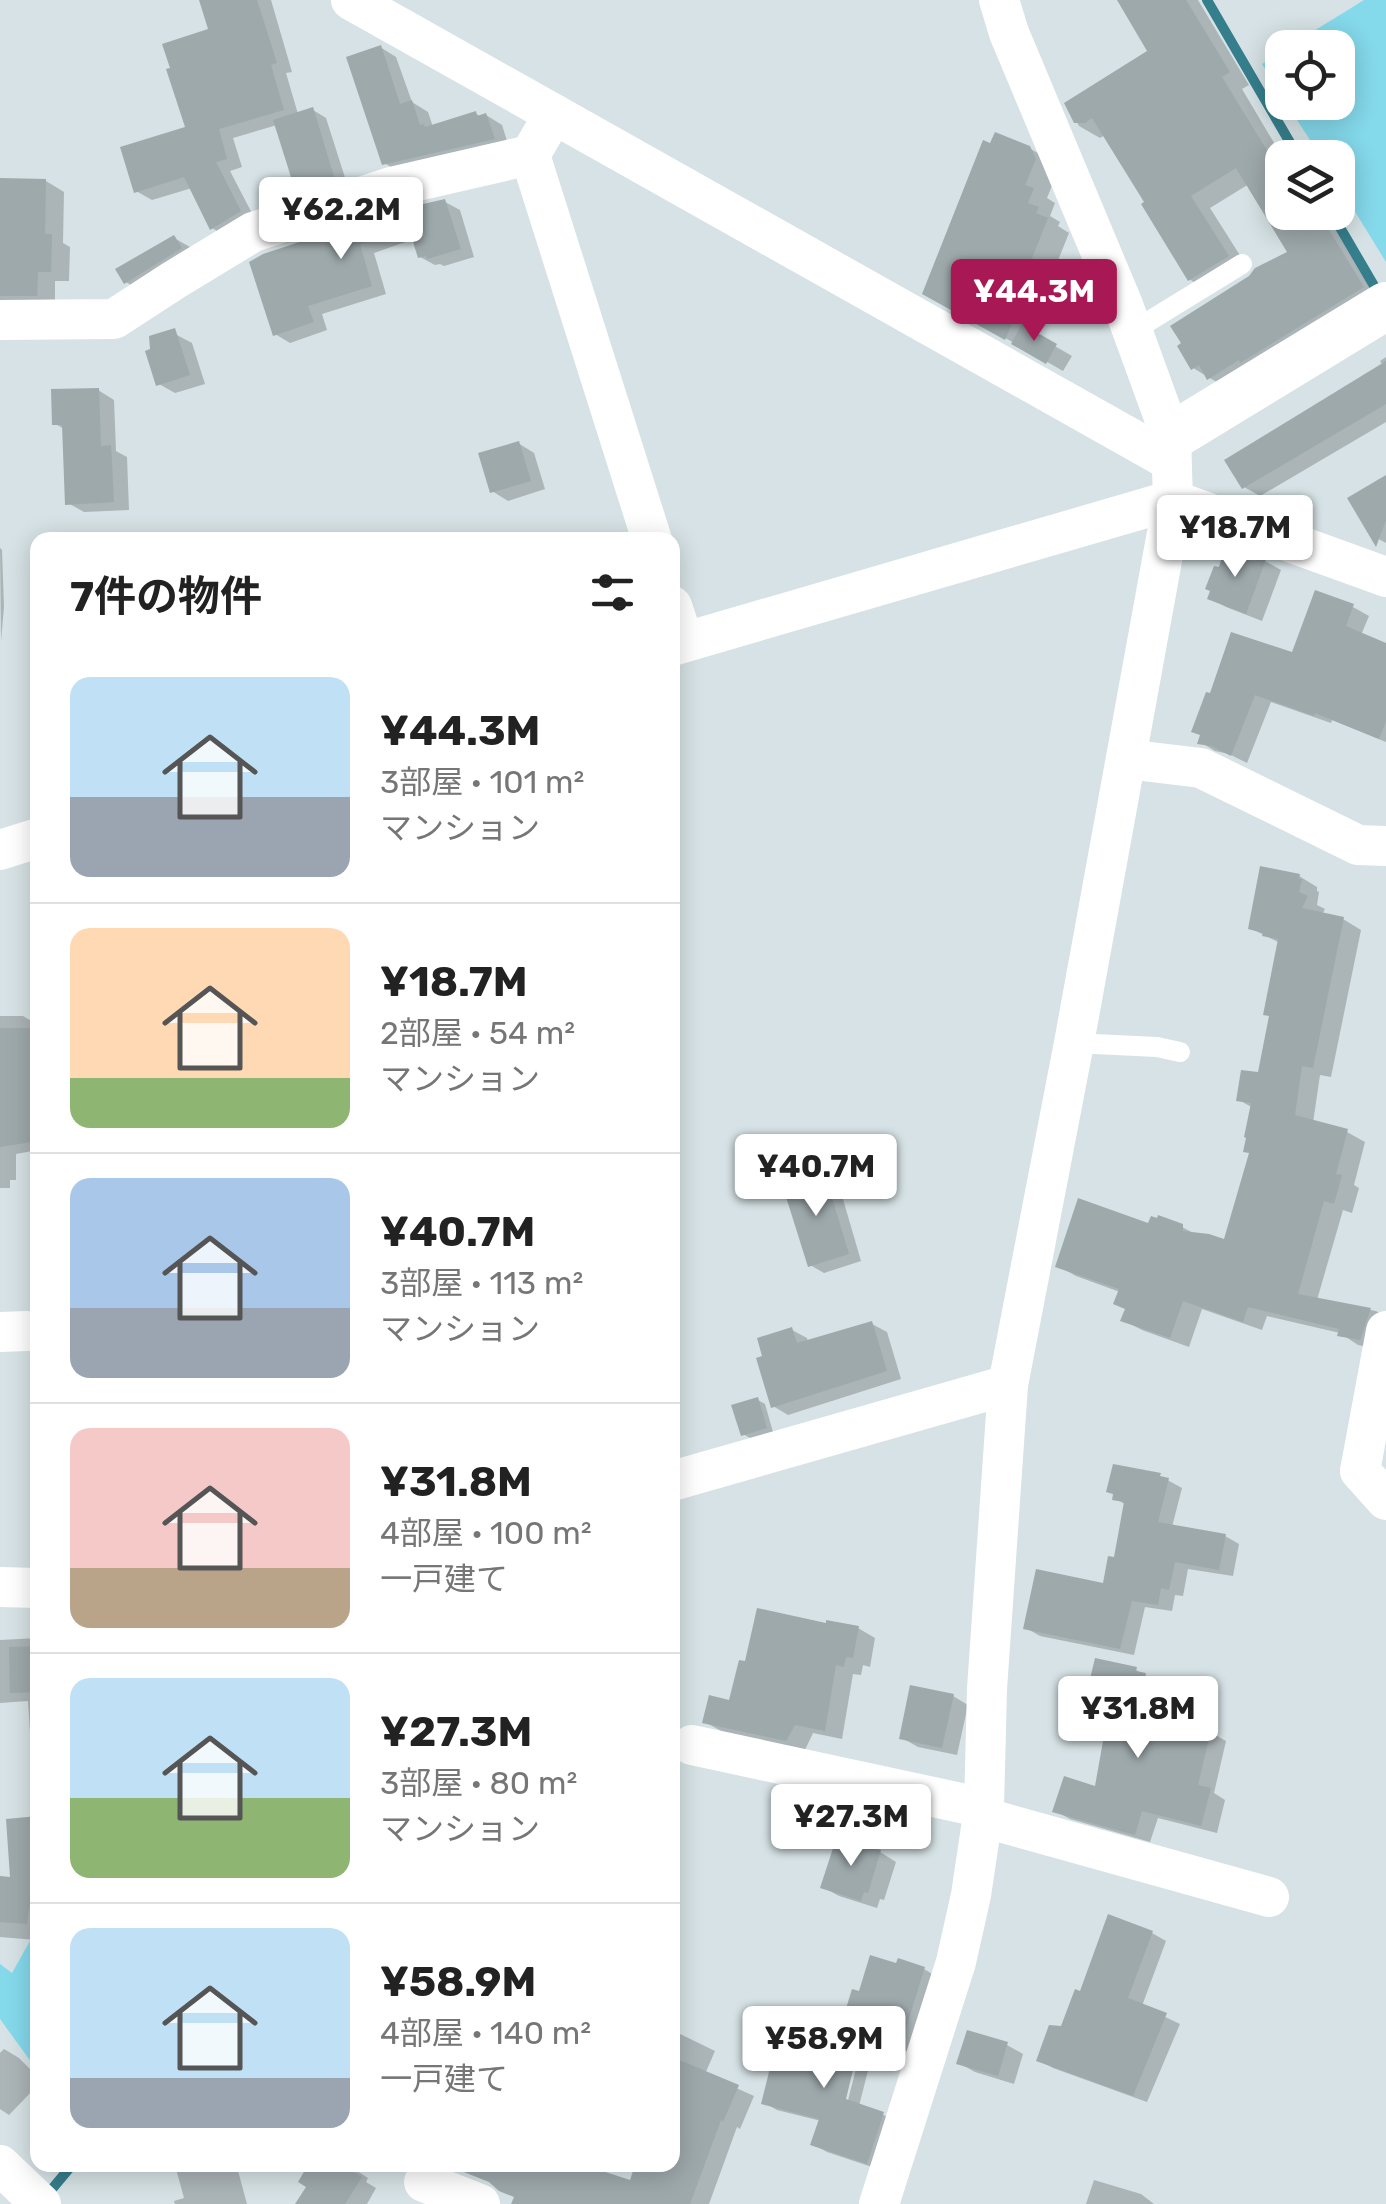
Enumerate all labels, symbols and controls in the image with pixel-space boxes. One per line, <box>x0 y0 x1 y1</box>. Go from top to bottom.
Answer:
map controls <box>1265 30 1355 230</box>
button: locate <box>1265 30 1355 120</box>
button: layers <box>1265 140 1355 230</box>
pin: ¥62.2M <box>260 177 422 262</box>
text: ¥62.2M <box>281 190 401 228</box>
pin: ¥44.3M <box>953 259 1115 344</box>
text: ¥44.3M <box>973 272 1095 310</box>
pin: ¥18.7M <box>1154 495 1316 580</box>
text: ¥18.7M <box>1179 508 1291 546</box>
icon: filters <box>585 565 640 620</box>
text: 7件の物件 <box>70 572 262 622</box>
text: ¥44.3M <box>380 706 540 756</box>
icon: home <box>150 717 270 837</box>
text: 3部屋 · 101 m² <box>380 763 584 801</box>
text: マンション <box>380 809 540 847</box>
text: ¥18.7M <box>380 957 528 1007</box>
icon: home <box>150 968 270 1088</box>
text: 2部屋 · 54 m² <box>380 1014 575 1052</box>
text: マンション <box>380 1060 540 1098</box>
pin: ¥40.7M <box>735 1134 897 1219</box>
text: ¥40.7M <box>757 1147 875 1185</box>
text: ¥40.7M <box>380 1207 535 1257</box>
icon: home <box>150 1218 270 1338</box>
text: 3部屋 · 113 m² <box>380 1264 583 1302</box>
text: マンション <box>380 1310 540 1348</box>
text: ¥31.8M <box>380 1457 532 1507</box>
icon: home <box>150 1468 270 1588</box>
text: 4部屋 · 100 m² <box>380 1514 592 1552</box>
text: 一戸建て <box>380 1560 508 1598</box>
pin: ¥31.8M <box>1057 1676 1219 1761</box>
text: ¥31.8M <box>1080 1689 1196 1727</box>
text: ¥27.3M <box>380 1707 532 1757</box>
icon: home <box>150 1718 270 1838</box>
text: 3部屋 · 80 m² <box>380 1764 577 1802</box>
pin: ¥27.3M <box>770 1784 932 1869</box>
text: ¥27.3M <box>793 1797 909 1835</box>
text: マンション <box>380 1810 540 1848</box>
text: ¥58.9M <box>380 1957 536 2007</box>
icon: home <box>150 1968 270 2088</box>
pin: ¥58.9M <box>743 2006 905 2091</box>
text: 4部屋 · 140 m² <box>380 2014 591 2052</box>
text: ¥58.9M <box>764 2019 884 2057</box>
text: 一戸建て <box>380 2060 508 2098</box>

